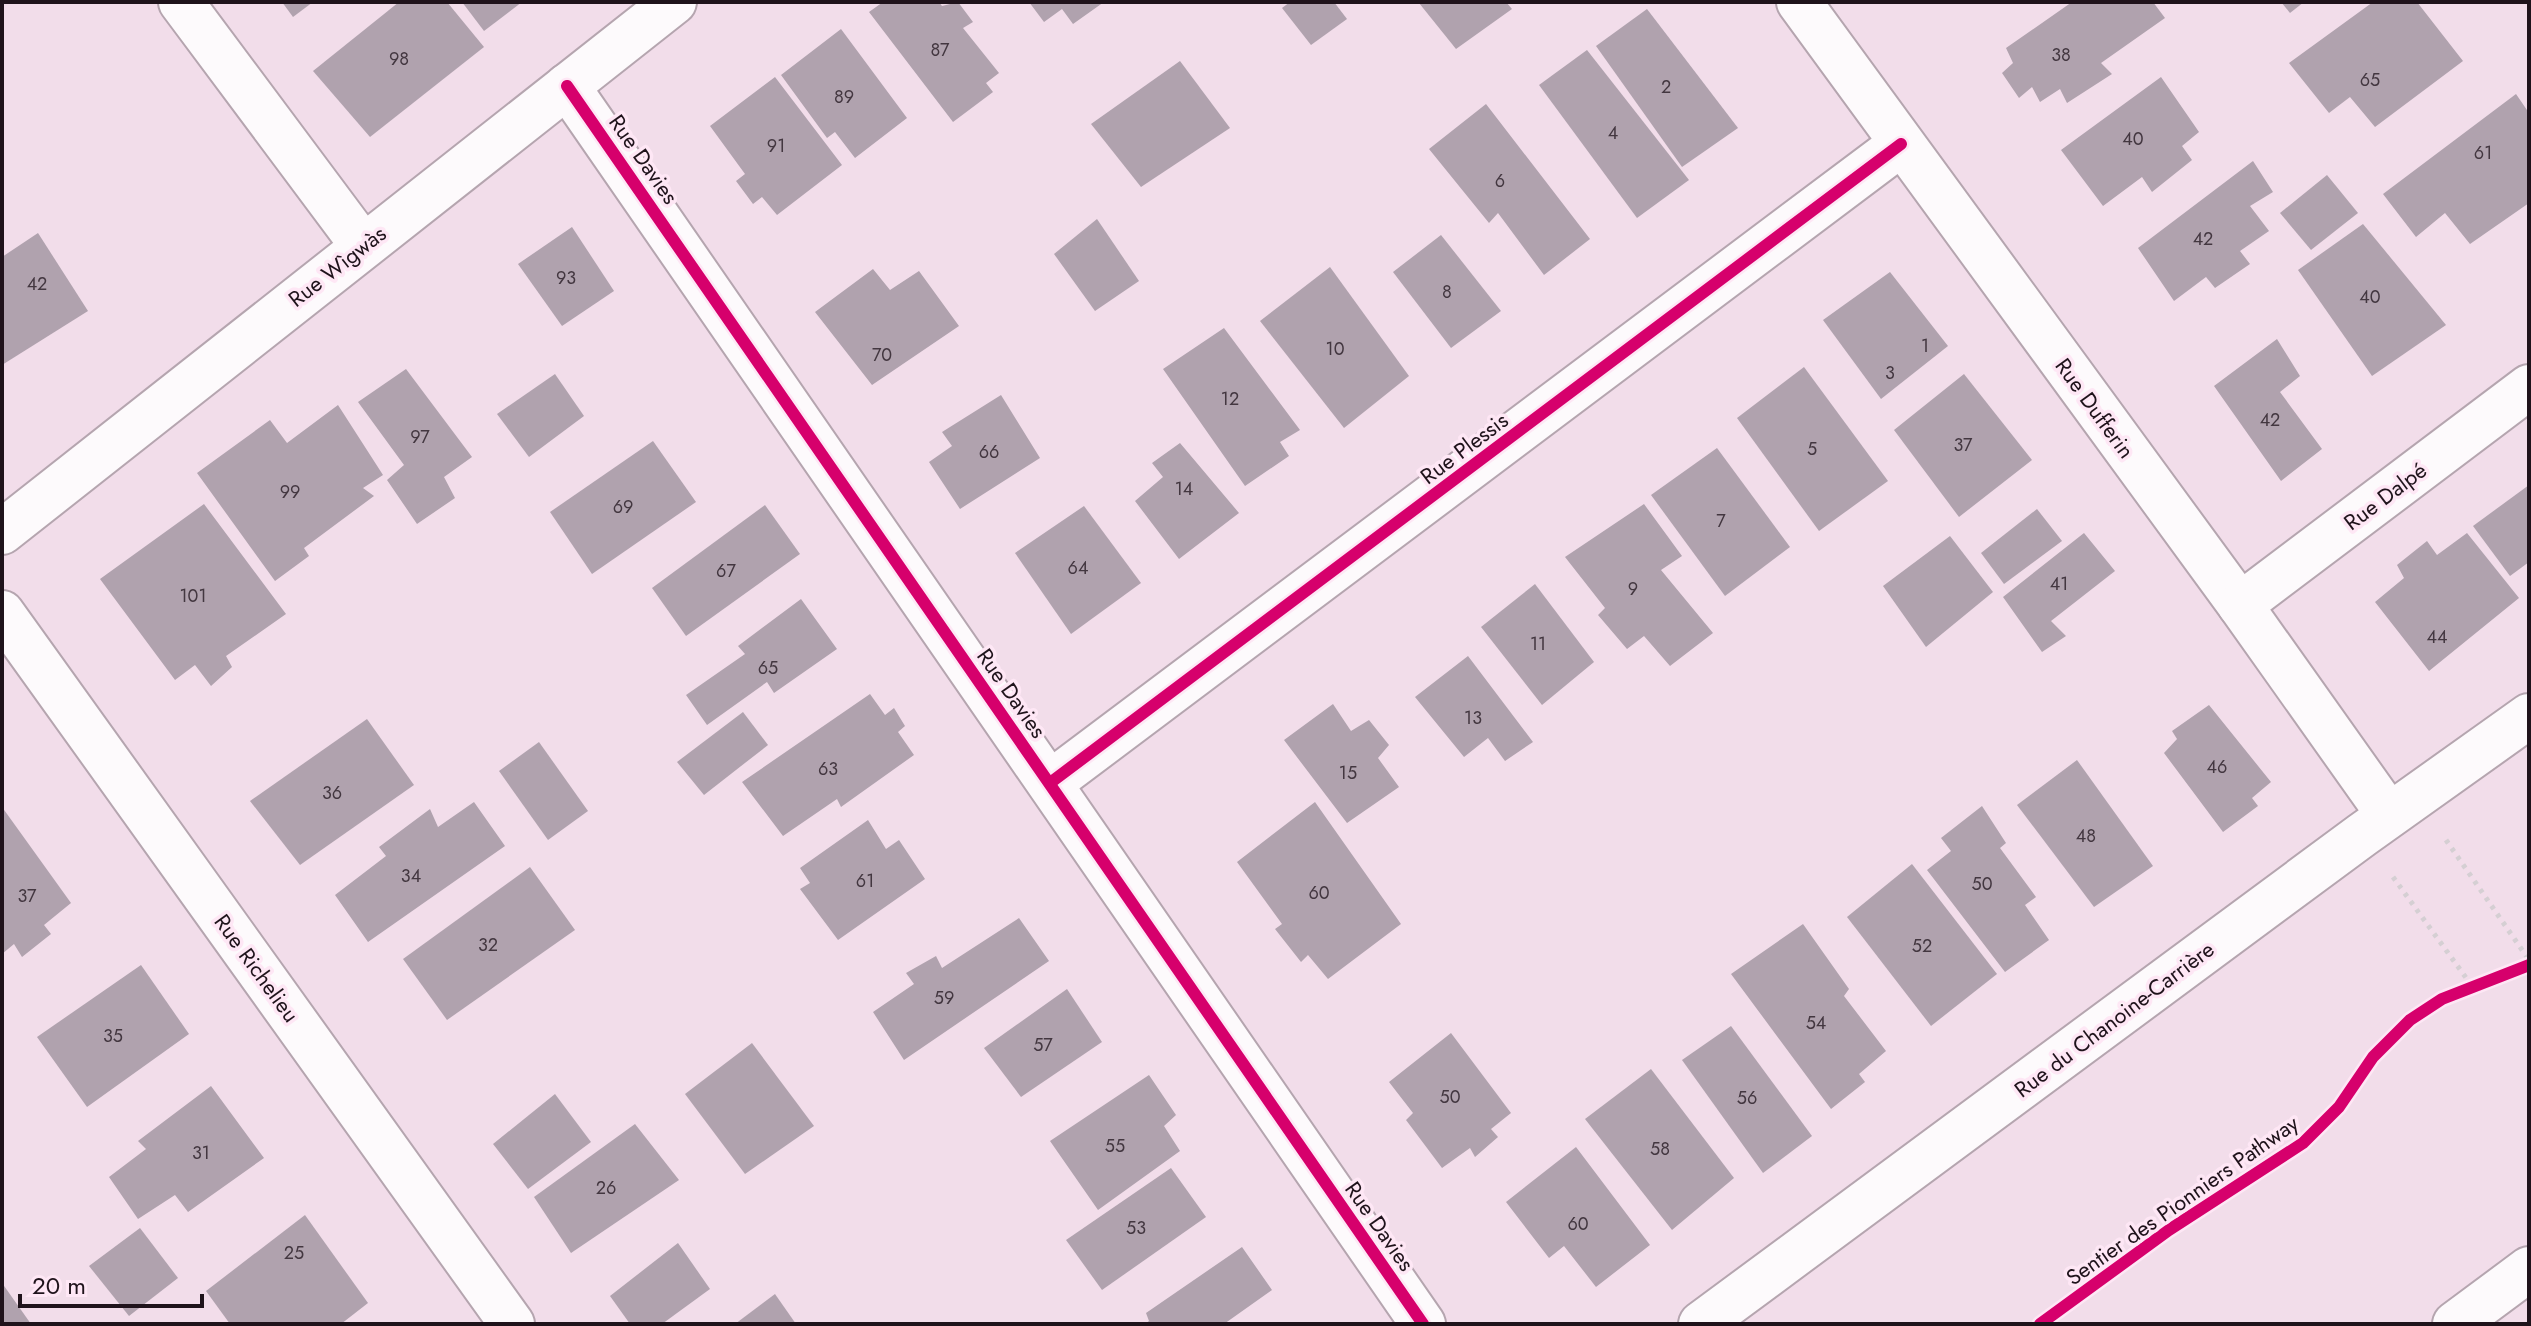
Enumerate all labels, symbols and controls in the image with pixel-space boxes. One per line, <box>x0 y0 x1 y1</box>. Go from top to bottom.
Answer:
house number: 87 <box>930 37 950 63</box>
house number: 38 <box>2051 42 2071 68</box>
house number: 98 <box>389 46 409 72</box>
house number: 65 <box>2360 67 2380 93</box>
house number: 2 <box>1661 74 1671 100</box>
house number: 89 <box>834 84 854 110</box>
street label: Rue Davies <box>601 108 687 210</box>
house number: 4 <box>1608 120 1618 146</box>
house number: 40 <box>2122 126 2144 152</box>
house number: 91 <box>767 133 785 159</box>
house number: 61 <box>2474 140 2492 166</box>
house number: 6 <box>1495 168 1505 194</box>
street label: Rue Wìgwàs <box>281 217 393 314</box>
house number: 42 <box>2193 226 2213 252</box>
house number: 93 <box>556 265 576 291</box>
house number: 42 <box>27 271 47 297</box>
house number: 8 <box>1442 279 1452 305</box>
house number: 40 <box>2359 284 2381 310</box>
house number: 1 <box>1921 333 1929 359</box>
house number: 10 <box>1326 336 1345 362</box>
house number: 70 <box>872 342 892 368</box>
street label: Rue Dufferin <box>2048 351 2142 465</box>
house number: 3 <box>1885 360 1895 386</box>
house number: 12 <box>1221 386 1239 412</box>
street label: Rue Plessis <box>1413 404 1515 492</box>
house number: 42 <box>2260 407 2280 433</box>
house number: 97 <box>410 424 430 450</box>
house number: 37 <box>1953 432 1973 458</box>
house number: 5 <box>1807 436 1817 462</box>
house number: 66 <box>979 439 999 465</box>
street label: Rue Dalpé <box>2337 454 2433 538</box>
house number: 14 <box>1175 476 1193 502</box>
house number: 99 <box>280 479 300 505</box>
house number: 69 <box>613 494 633 520</box>
house number: 7 <box>1716 508 1726 534</box>
house number: 64 <box>1068 555 1088 581</box>
house number: 67 <box>716 558 736 584</box>
house number: 41 <box>2050 571 2068 597</box>
house number: 9 <box>1628 576 1638 602</box>
house number: 101 <box>180 583 207 609</box>
house number: 44 <box>2427 624 2448 650</box>
house number: 11 <box>1530 631 1546 657</box>
street label: Rue Davies <box>969 642 1055 744</box>
house number: 65 <box>758 655 778 681</box>
house number: 13 <box>1464 705 1482 731</box>
house number: 46 <box>2207 754 2227 780</box>
house number: 63 <box>818 756 838 782</box>
house number: 15 <box>1339 760 1357 786</box>
house number: 36 <box>322 780 342 806</box>
house number: 48 <box>2076 823 2096 849</box>
house number: 34 <box>401 863 421 889</box>
house number: 61 <box>856 868 874 894</box>
house number: 50 <box>1972 871 1993 897</box>
house number: 60 <box>1308 880 1330 906</box>
house number: 37 <box>17 883 37 909</box>
street label: Rue Richelieu <box>207 907 307 1029</box>
house number: 32 <box>478 932 498 958</box>
house number: 52 <box>1912 933 1932 959</box>
street label: Rue du Chanoine-Carrière <box>2007 933 2221 1105</box>
house number: 59 <box>934 985 954 1011</box>
house number: 54 <box>1806 1010 1826 1036</box>
house number: 35 <box>103 1023 123 1049</box>
house number: 57 <box>1033 1032 1053 1058</box>
house number: 50 <box>1440 1084 1461 1110</box>
house number: 56 <box>1737 1085 1757 1111</box>
street label: Sentier des Pionniers Pathway <box>2059 1107 2305 1293</box>
house number: 55 <box>1105 1133 1125 1159</box>
house number: 58 <box>1650 1136 1670 1162</box>
house number: 31 <box>192 1140 210 1166</box>
house number: 26 <box>596 1175 616 1201</box>
street label: Rue Davies <box>1337 1175 1423 1277</box>
house number: 60 <box>1567 1211 1589 1237</box>
house number: 53 <box>1126 1215 1146 1241</box>
house number: 25 <box>284 1240 304 1266</box>
scale bar <box>20 1258 202 1308</box>
text: 20 m <box>32 1268 86 1303</box>

